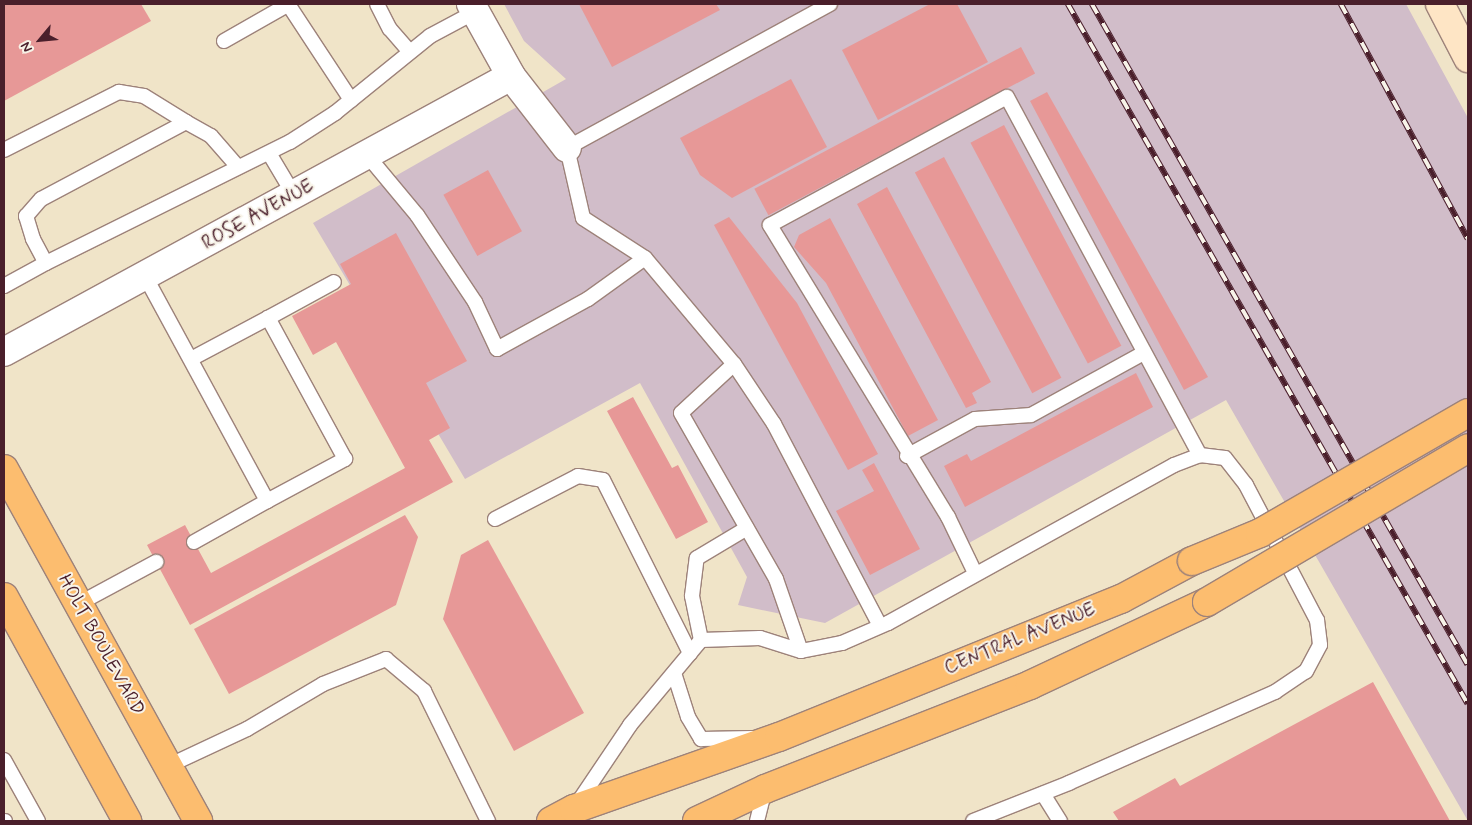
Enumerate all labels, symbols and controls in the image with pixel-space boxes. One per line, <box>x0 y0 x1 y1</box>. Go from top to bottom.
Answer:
north arrow <box>15 15 65 65</box>
text: N <box>17 39 37 55</box>
street label: ROSE AVENUE <box>197 174 319 256</box>
street label: HOLT BOULEVARD <box>53 571 149 719</box>
street label: CENTRAL AVENUE <box>940 598 1100 680</box>

